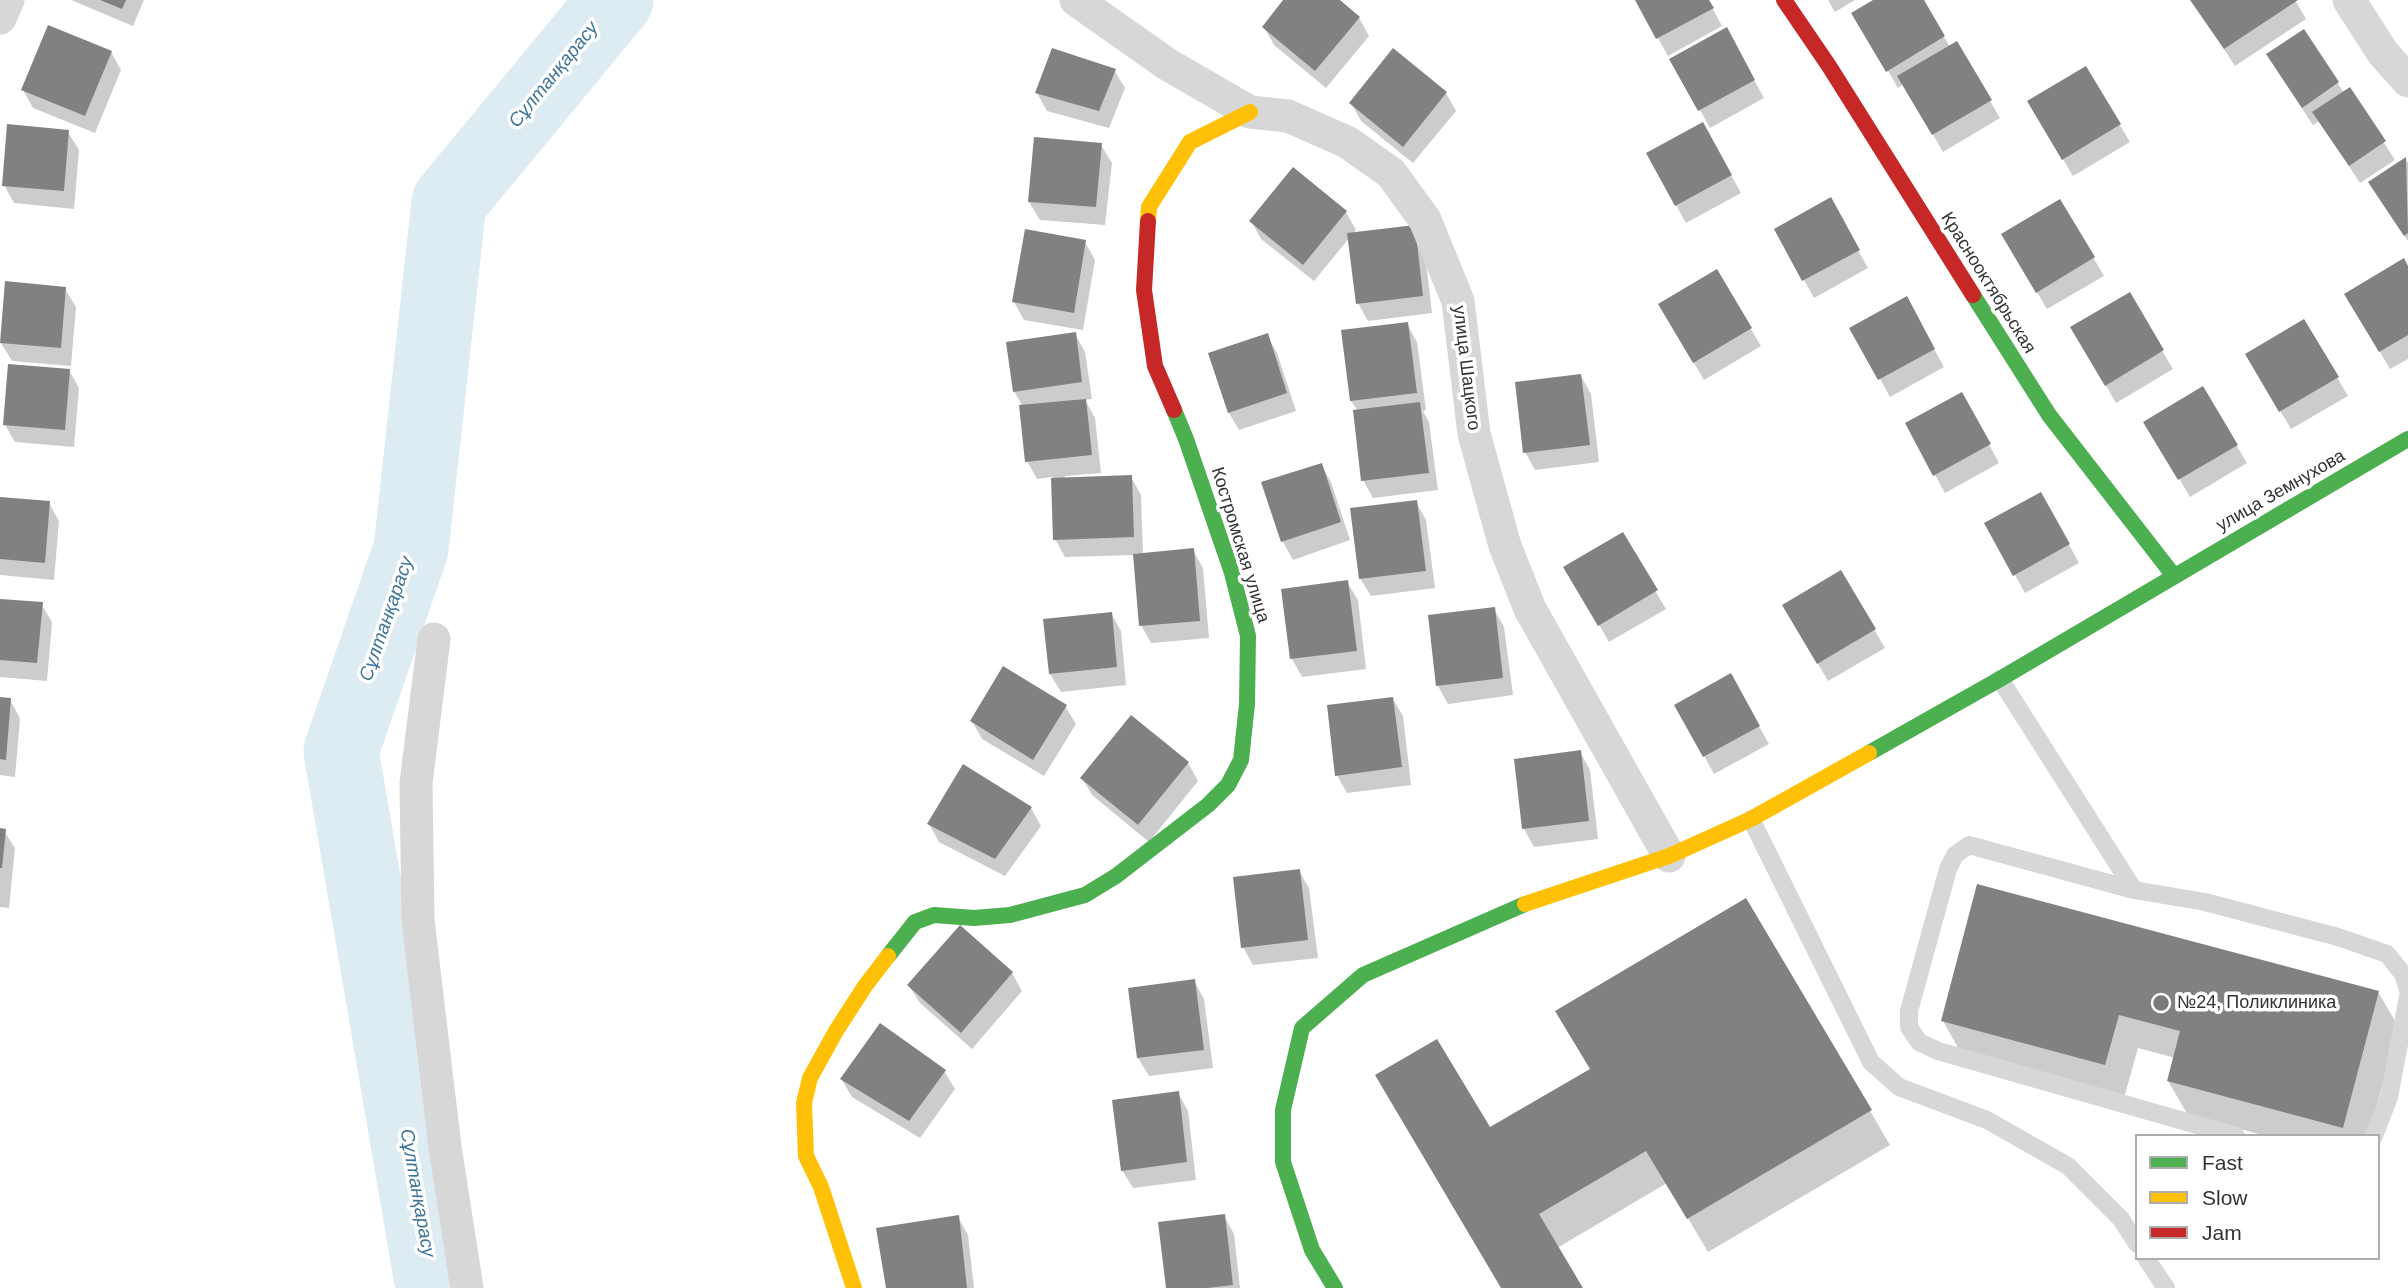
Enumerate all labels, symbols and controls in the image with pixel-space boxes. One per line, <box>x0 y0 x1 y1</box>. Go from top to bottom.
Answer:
water label: Сұлтанқарасу <box>504 17 604 133</box>
street label: Краснооктябрьская <box>1936 208 2040 358</box>
street label: улица Шацкого <box>1448 304 1484 432</box>
street label: улица Земнухова <box>2213 445 2349 537</box>
street label: Костромская улица <box>1206 465 1274 625</box>
water label: Сұлтанқарасу <box>355 554 419 684</box>
place label: №24, Поликлиника <box>2177 992 2336 1014</box>
marker: №24, Поликлиника <box>2151 993 2171 1013</box>
water label: Сұлтанқарасу <box>394 1127 440 1259</box>
legend <box>2135 1134 2380 1260</box>
text: Fast <box>2202 1151 2243 1174</box>
text: Slow <box>2202 1186 2248 1209</box>
text: Jam <box>2202 1221 2242 1244</box>

